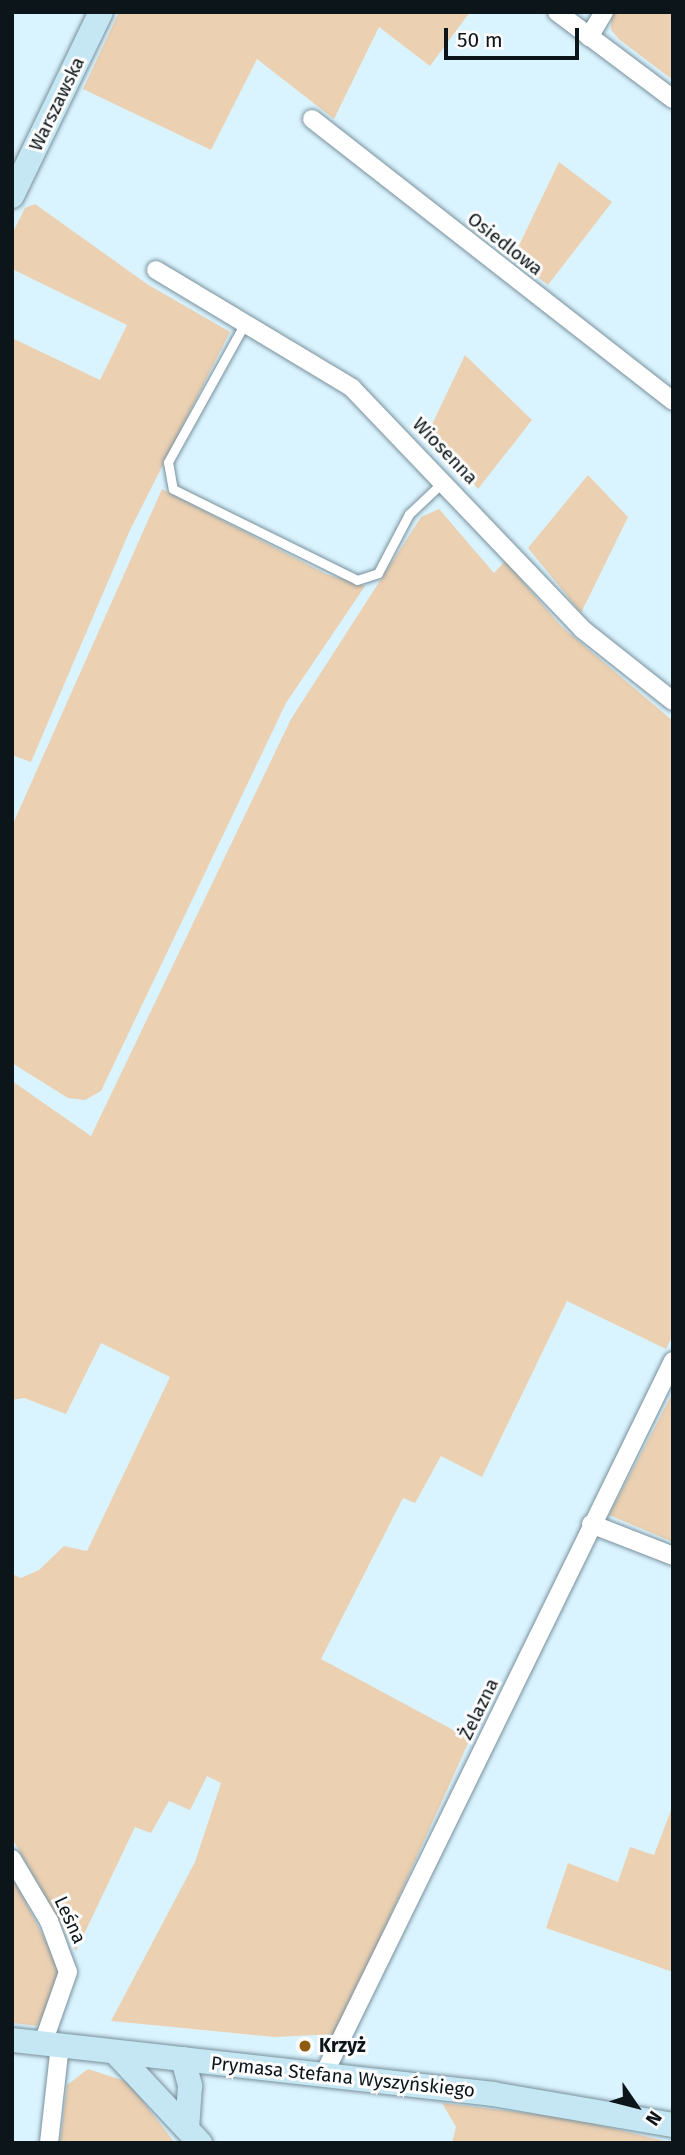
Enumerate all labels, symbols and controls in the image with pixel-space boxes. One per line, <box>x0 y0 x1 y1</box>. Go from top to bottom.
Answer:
scale bar <box>447 14 582 58</box>
text: 50 m <box>457 27 503 53</box>
street label: Warszawska <box>24 53 90 155</box>
street label: Osiedlowa <box>463 207 547 281</box>
street label: Wiosenna <box>408 413 482 489</box>
street label: Żelazna <box>454 1675 504 1743</box>
street label: Leśna <box>49 1893 91 1947</box>
place label: Krzyż <box>319 2035 366 2057</box>
marker: Krzyż <box>297 2038 313 2054</box>
street label: Prymasa Stefana Wyszyńskiego <box>210 2052 476 2102</box>
north arrow <box>601 2071 671 2141</box>
text: N <box>641 2107 667 2130</box>

